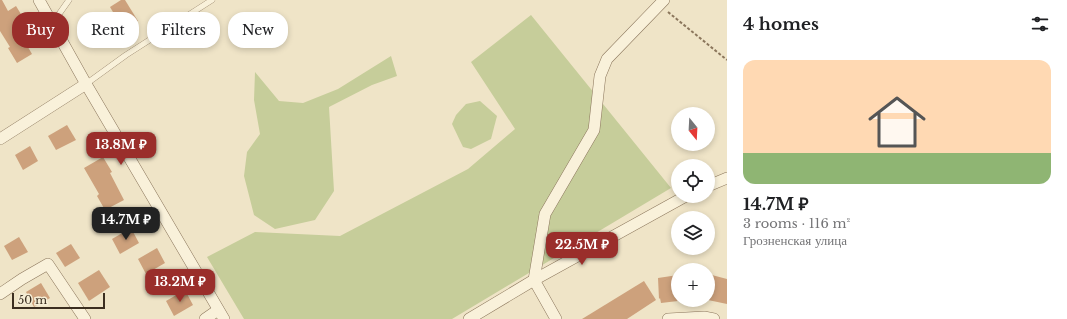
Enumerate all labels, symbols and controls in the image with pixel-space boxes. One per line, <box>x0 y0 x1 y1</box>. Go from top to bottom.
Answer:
chip: Buy <box>12 12 69 48</box>
chip: Rent <box>77 12 139 48</box>
chip: Filters <box>147 12 220 48</box>
chip: New <box>228 12 288 48</box>
icon: filters <box>1029 13 1051 35</box>
text: 4 homes <box>743 14 819 35</box>
icon: home <box>861 86 933 158</box>
north arrow <box>671 107 715 151</box>
map controls <box>671 107 715 307</box>
pin: 13.8M ₽ <box>84 132 158 166</box>
text: 13.8M ₽ <box>95 136 147 153</box>
button: locate <box>671 159 715 203</box>
text: 14.7M ₽ <box>743 194 809 215</box>
pin: 14.7M ₽ <box>89 207 163 241</box>
text: 14.7M ₽ <box>101 211 151 228</box>
button: layers <box>671 211 715 255</box>
text: 3 rooms · 116 m² <box>743 215 850 232</box>
pin: 22.5M ₽ <box>545 232 619 266</box>
text: Грозненская улица <box>743 232 847 249</box>
text: 22.5M ₽ <box>555 236 609 253</box>
button: + <box>671 263 715 307</box>
pin: 13.2M ₽ <box>143 269 217 303</box>
text: 13.2M ₽ <box>154 273 206 290</box>
scale bar <box>12 291 105 310</box>
text: 50 m <box>18 293 47 307</box>

